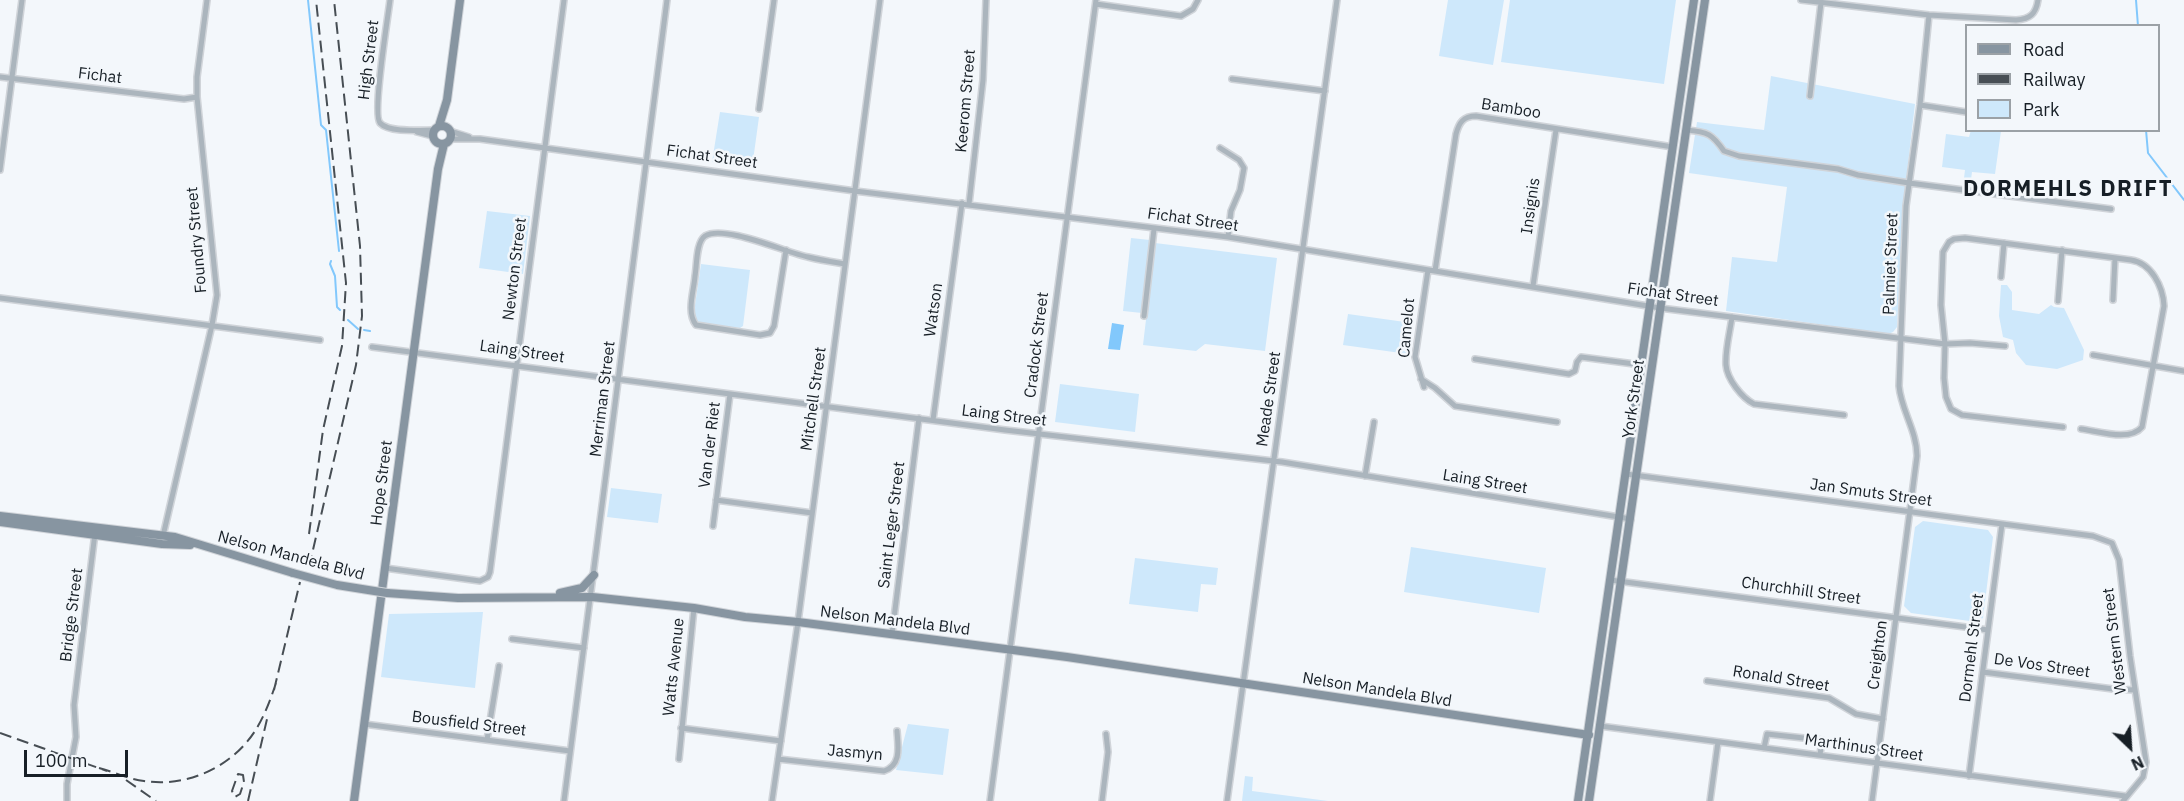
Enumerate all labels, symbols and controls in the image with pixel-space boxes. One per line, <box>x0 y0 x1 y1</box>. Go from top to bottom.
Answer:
street label: High Street <box>355 19 383 101</box>
legend <box>1965 24 2160 132</box>
text: Road <box>2023 38 2064 61</box>
street label: Keerom Street <box>952 49 980 153</box>
street label: Fichat <box>77 64 123 88</box>
text: Railway <box>2023 68 2085 91</box>
street label: Bamboo <box>1480 95 1542 123</box>
text: Park <box>2023 98 2059 121</box>
street label: Fichat Street <box>665 141 759 173</box>
street label: Insignis <box>1518 177 1544 235</box>
district label: DORMEHLS DRIFT <box>1963 177 2173 203</box>
street label: Foundry Street <box>183 186 211 294</box>
street label: Fichat Street <box>1146 204 1240 236</box>
street label: Palmiet Street <box>1880 212 1902 316</box>
street label: Newton Street <box>499 216 531 322</box>
street label: Fichat Street <box>1626 279 1720 311</box>
street label: Watson <box>921 282 947 338</box>
street label: Cradock Street <box>1021 291 1053 399</box>
street label: Camelot <box>1395 297 1419 359</box>
street label: Laing Street <box>478 337 566 367</box>
street label: Merriman Street <box>586 340 620 458</box>
street label: Mitchell Street <box>797 346 831 452</box>
street label: Meade Street <box>1253 350 1285 448</box>
street label: York Street <box>1619 358 1649 440</box>
street label: Van der Riet <box>695 401 725 489</box>
street label: Laing Street <box>960 401 1048 431</box>
street label: Hope Street <box>367 439 397 527</box>
street label: Saint Leger Street <box>875 460 909 590</box>
street label: Laing Street <box>1441 466 1529 498</box>
street label: Jan Smuts Street <box>1809 475 1933 511</box>
street label: Nelson Mandela Blvd <box>216 527 366 585</box>
street label: Bridge Street <box>57 567 87 663</box>
street label: Churchhill Street <box>1740 573 1862 609</box>
street label: Western Street <box>2099 587 2131 695</box>
street label: Dormehl Street <box>1956 593 1988 703</box>
street label: Nelson Mandela Blvd <box>819 602 971 640</box>
street label: Watts Avenue <box>659 617 689 717</box>
street label: Creighton <box>1864 619 1892 691</box>
street label: De Vos Street <box>1993 650 2091 682</box>
street label: Ronald Street <box>1731 662 1831 696</box>
street label: Nelson Mandela Blvd <box>1301 669 1453 711</box>
street label: Bousfield Street <box>411 707 527 741</box>
north arrow <box>2100 717 2160 777</box>
street label: Marthinus Street <box>1803 730 1925 766</box>
scale bar <box>27 738 130 776</box>
street label: Jasmyn <box>827 741 883 765</box>
text: 100 m <box>35 749 87 772</box>
text: N <box>2128 752 2147 775</box>

